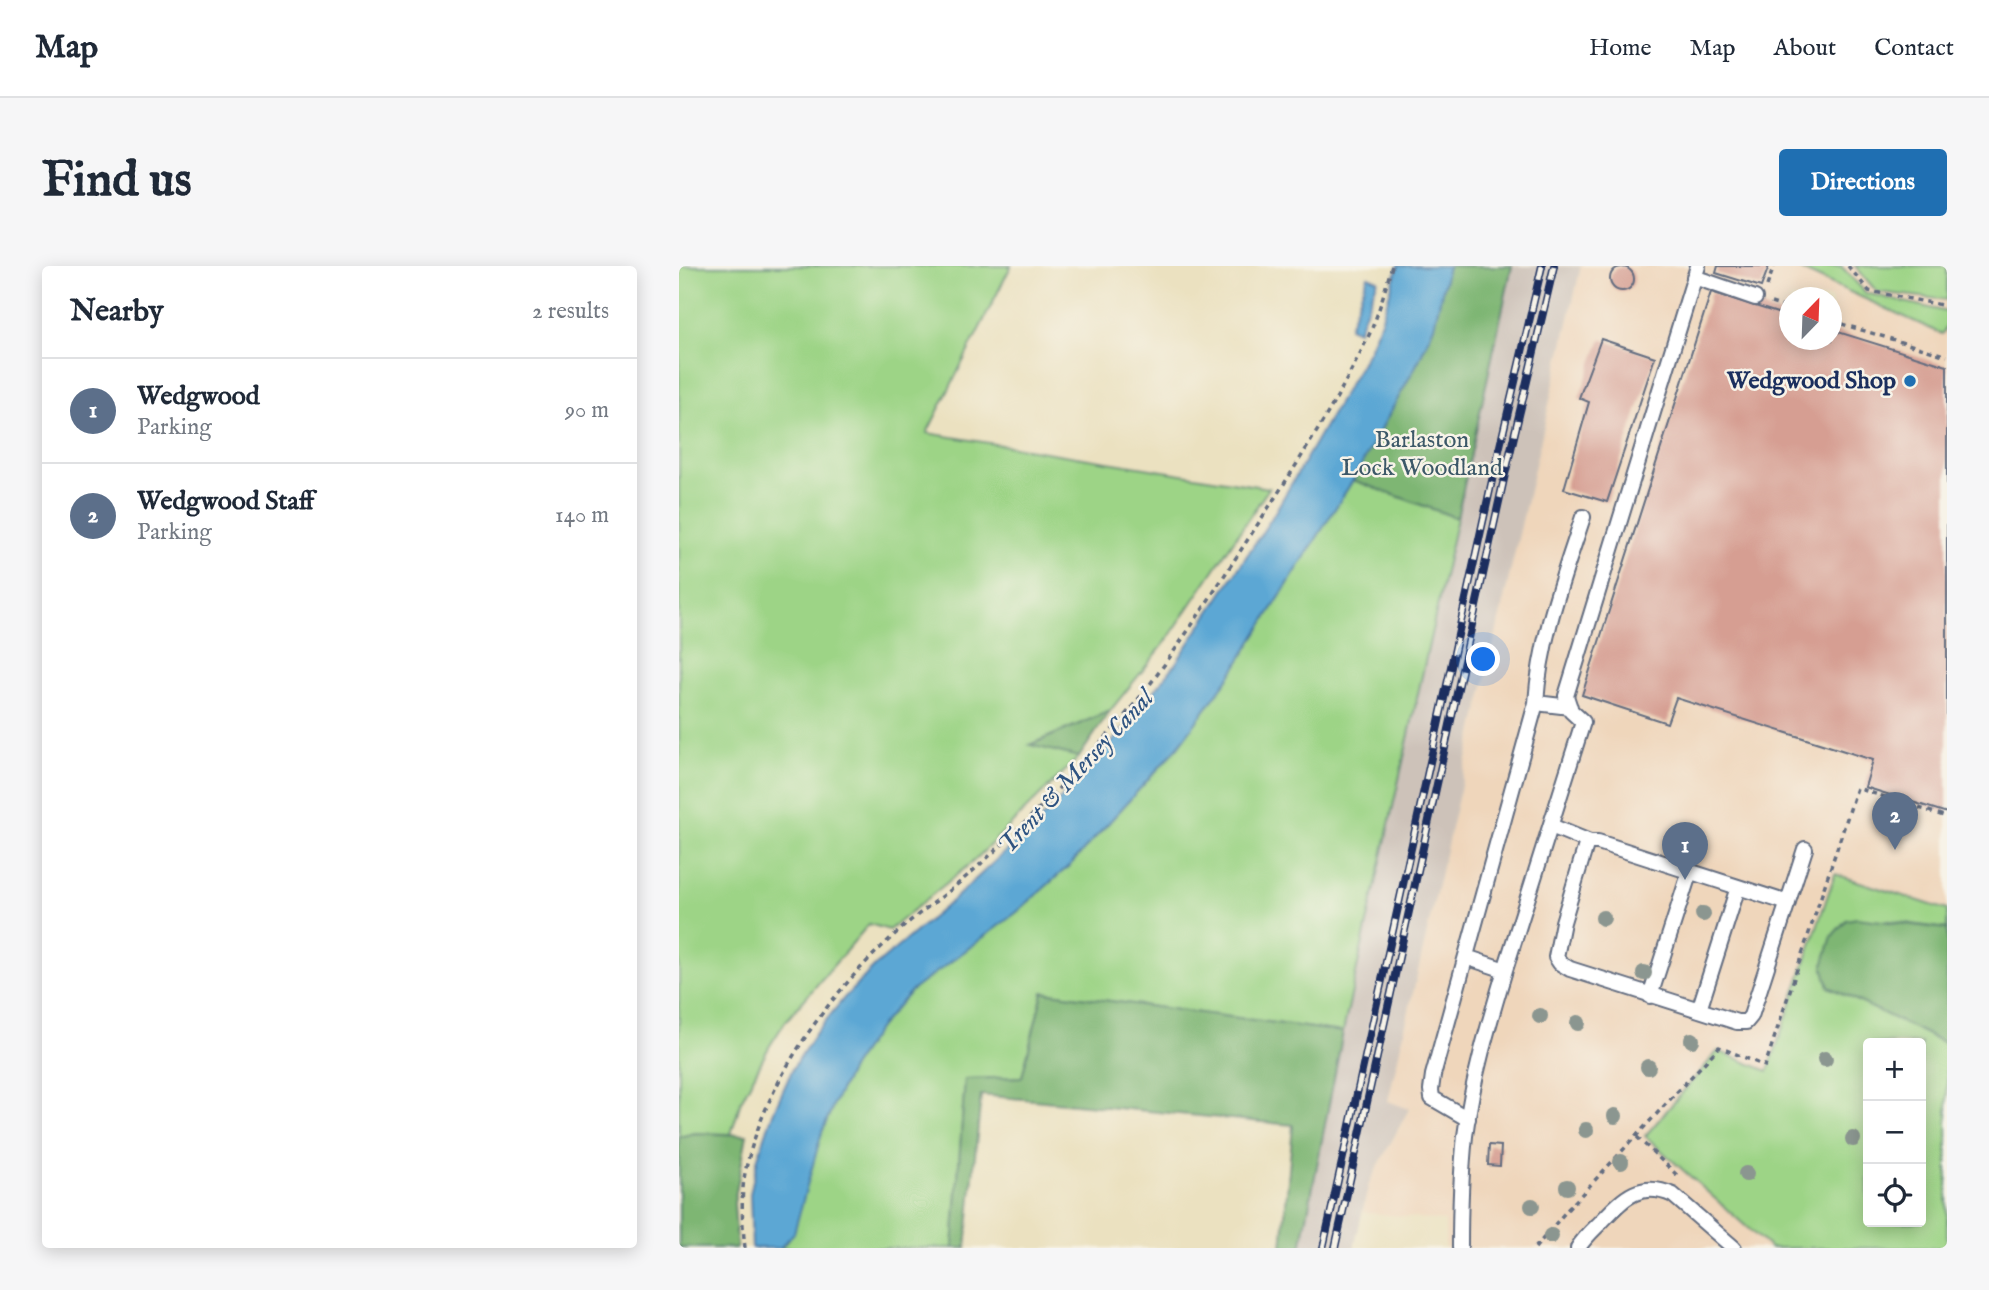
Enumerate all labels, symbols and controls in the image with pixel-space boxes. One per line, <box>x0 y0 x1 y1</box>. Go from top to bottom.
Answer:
text: Map <box>35 27 98 69</box>
text: Home <box>1589 33 1652 64</box>
text: Map <box>1690 33 1736 64</box>
text: About <box>1774 33 1836 64</box>
text: Contact <box>1874 33 1954 64</box>
button: Directions <box>1779 149 1947 216</box>
text: Find us <box>42 151 192 213</box>
north arrow <box>1779 287 1842 350</box>
text: Nearby <box>70 293 163 331</box>
text: 2 results <box>532 297 609 326</box>
place label: Wedgwood Shop <box>1726 366 1896 397</box>
marker: Wedgwood Shop <box>1902 373 1918 389</box>
text: Wedgwood <box>137 380 260 413</box>
text: 1 <box>89 396 97 425</box>
text: 90 m <box>565 396 609 425</box>
text: Parking <box>137 413 212 442</box>
park label: Barlaston Lock Woodland <box>1341 425 1503 484</box>
text: Wedgwood Staff <box>137 485 314 518</box>
text: 2 <box>88 501 98 530</box>
text: 140 m <box>555 501 609 530</box>
text: Parking <box>137 518 212 547</box>
your location <box>1466 642 1500 676</box>
water label: Trent & Mersey Canal <box>991 681 1162 862</box>
pin: 2 <box>1872 792 1918 850</box>
pin: 1 <box>1662 822 1708 880</box>
map controls <box>1863 1038 1926 1227</box>
button: + <box>1863 1038 1926 1101</box>
button: − <box>1863 1101 1926 1164</box>
button: locate <box>1863 1164 1926 1227</box>

